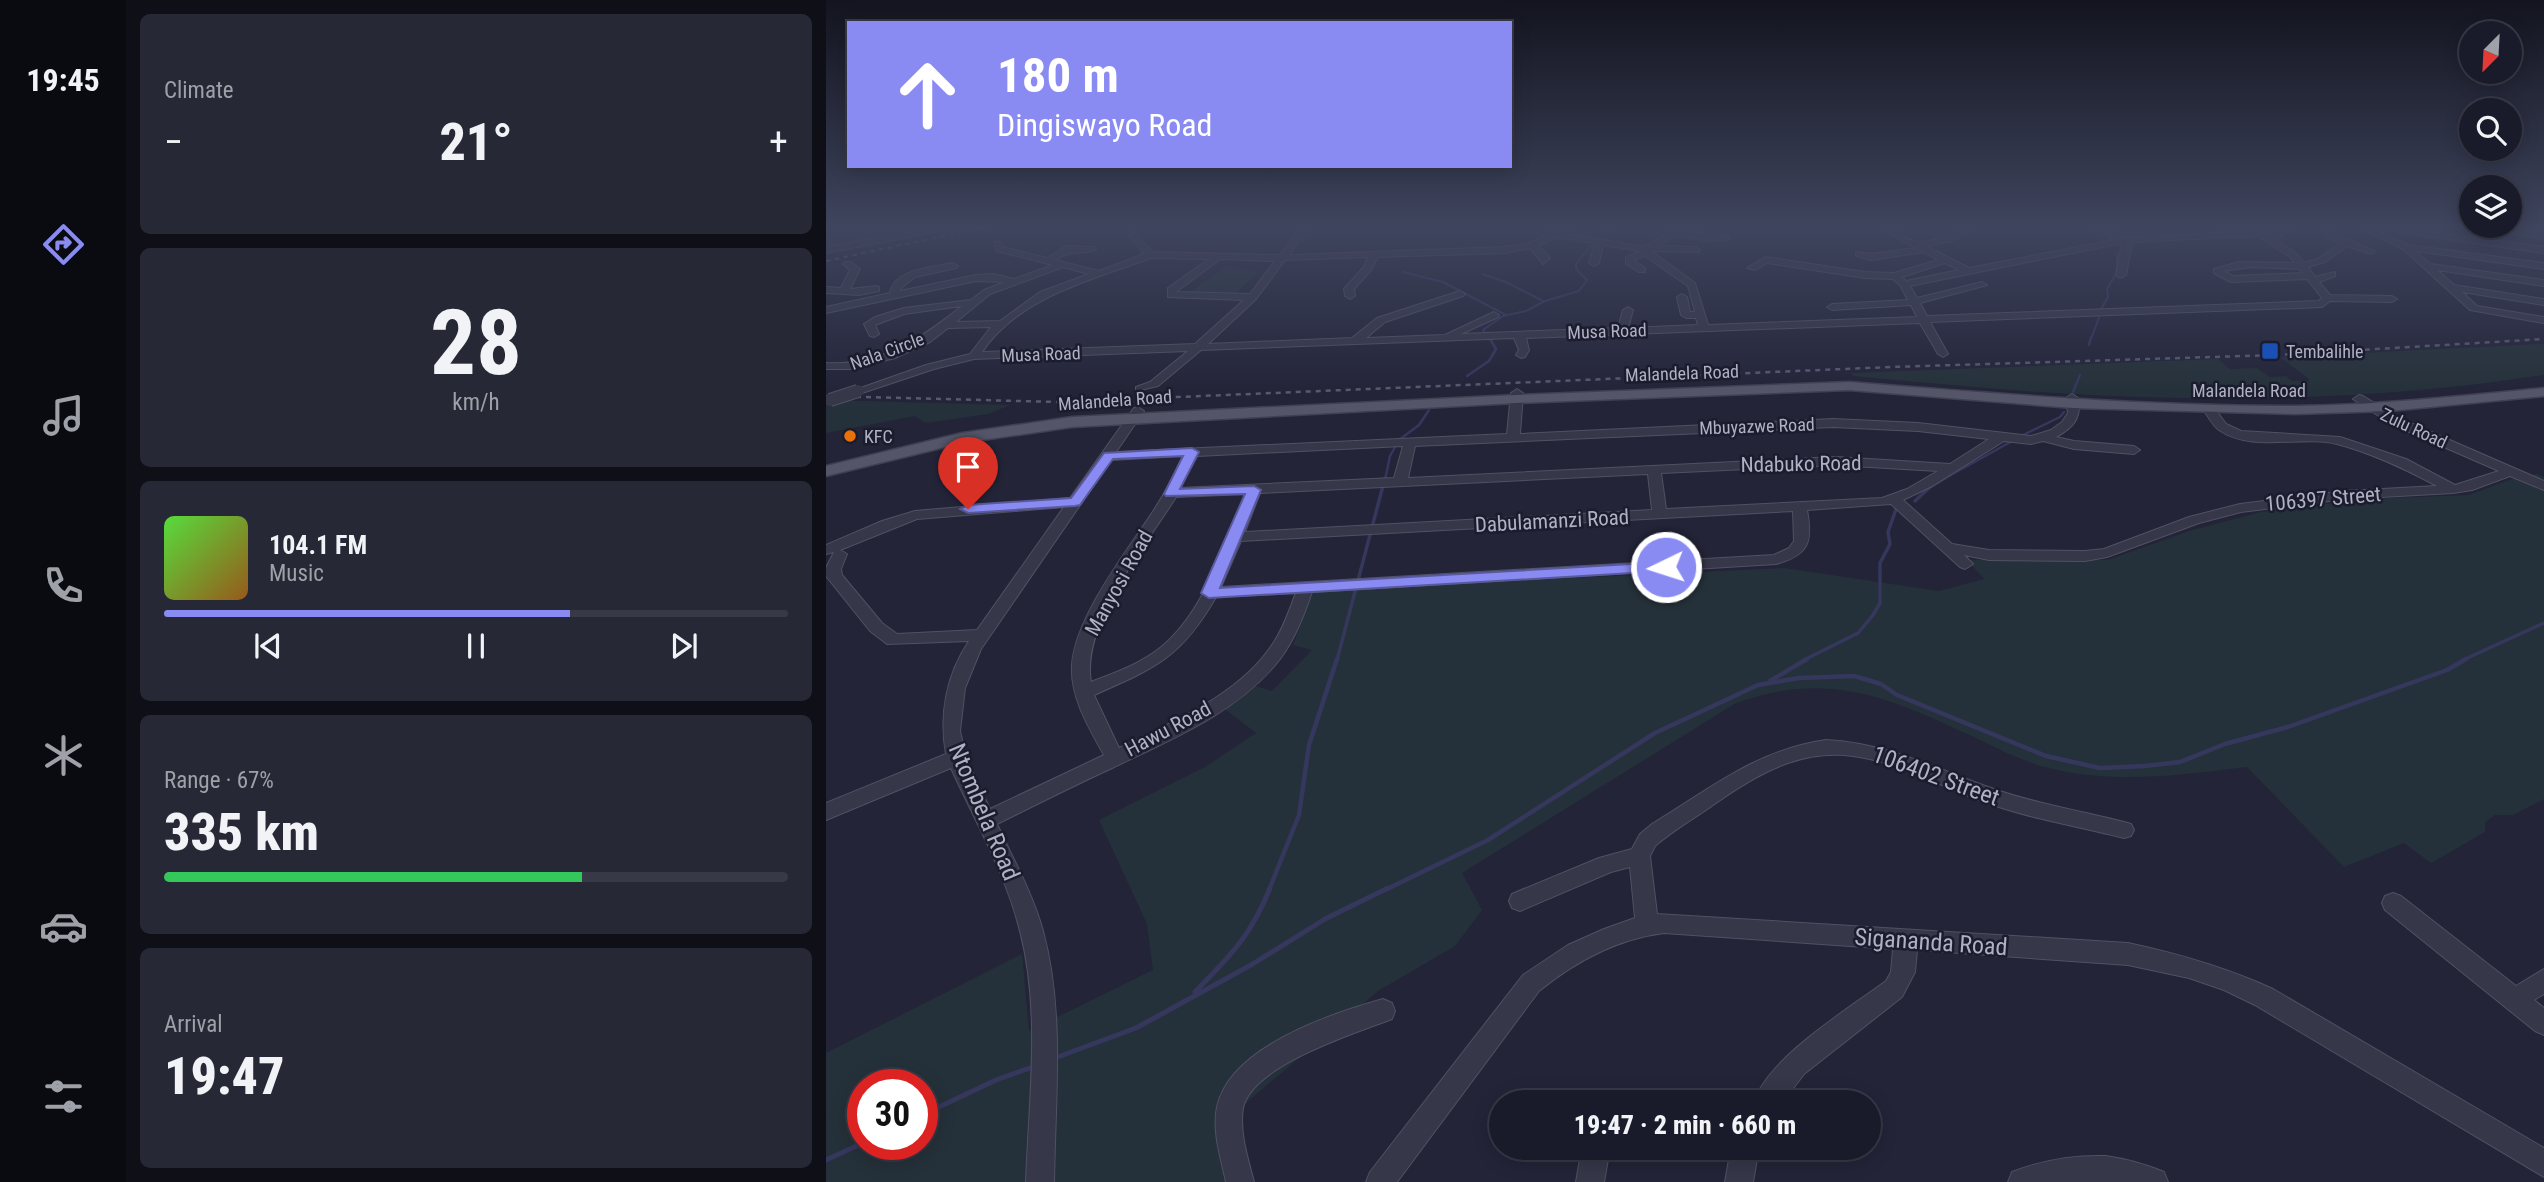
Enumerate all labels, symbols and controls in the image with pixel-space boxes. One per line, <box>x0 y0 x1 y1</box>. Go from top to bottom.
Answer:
north arrow <box>2459 21 2522 84</box>
map controls <box>2459 21 2522 238</box>
text: 180 m <box>997 47 1119 104</box>
icon: ahead <box>882 49 973 140</box>
text: 19:45 <box>26 61 100 99</box>
text: Climate <box>164 77 234 104</box>
button: search <box>2459 98 2522 161</box>
text: Dingiswayo Road <box>997 106 1212 144</box>
text: 21° <box>439 112 513 173</box>
text: − <box>164 120 183 164</box>
text: + <box>769 120 788 164</box>
button: layers <box>2459 175 2522 238</box>
icon: directions <box>39 220 88 269</box>
text: 28 <box>430 290 522 396</box>
street label: Musa Road <box>1567 319 1647 343</box>
street label: Nala Circle <box>847 328 927 374</box>
marker: Tembalihle <box>2260 341 2280 361</box>
place label: Tembalihle <box>2286 341 2364 362</box>
street label: Musa Road <box>1001 342 1081 366</box>
street label: Malandela Road <box>1625 361 1739 385</box>
street label: Malandela Road <box>2192 380 2306 401</box>
street label: Malandela Road <box>1057 386 1173 414</box>
text: km/h <box>452 389 500 416</box>
icon: music <box>39 391 88 440</box>
street label: Zulu Road <box>2377 403 2451 453</box>
street label: Mbuyazwe Road <box>1699 413 1815 439</box>
place label: KFC <box>864 426 893 447</box>
marker: KFC <box>842 428 858 444</box>
pin <box>938 437 998 509</box>
icon: arrive <box>949 448 987 486</box>
street label: Ndabuko Road <box>1740 451 1862 477</box>
street label: 106397 Street <box>2264 482 2382 516</box>
street label: Dabulamanzi Road <box>1474 505 1630 537</box>
street label: Manyosi Road <box>1080 526 1158 640</box>
text: 104.1 FM <box>269 530 367 560</box>
position arrow <box>1629 530 1703 604</box>
text: Music <box>269 560 324 587</box>
icon: phone <box>39 561 88 610</box>
icon: previous <box>249 627 287 665</box>
icon: pause <box>457 627 495 665</box>
icon: next <box>665 627 703 665</box>
street label: Hawu Road <box>1121 696 1215 762</box>
icon: climate <box>39 731 88 780</box>
street label: Ntombela Road <box>943 739 1025 885</box>
street label: 106402 Street <box>1869 740 2003 812</box>
text: Range · 67% <box>164 767 274 794</box>
text: 335 km <box>164 802 319 863</box>
icon: car <box>39 902 88 951</box>
street label: Sigananda Road <box>1854 923 2008 961</box>
text: Arrival <box>164 1011 223 1038</box>
text: 19:47 <box>164 1046 284 1107</box>
speed limit sign: 30 <box>847 1069 938 1160</box>
icon: filters <box>39 1072 88 1121</box>
text: 19:47 · 2 min · 660 m <box>1574 1110 1796 1140</box>

